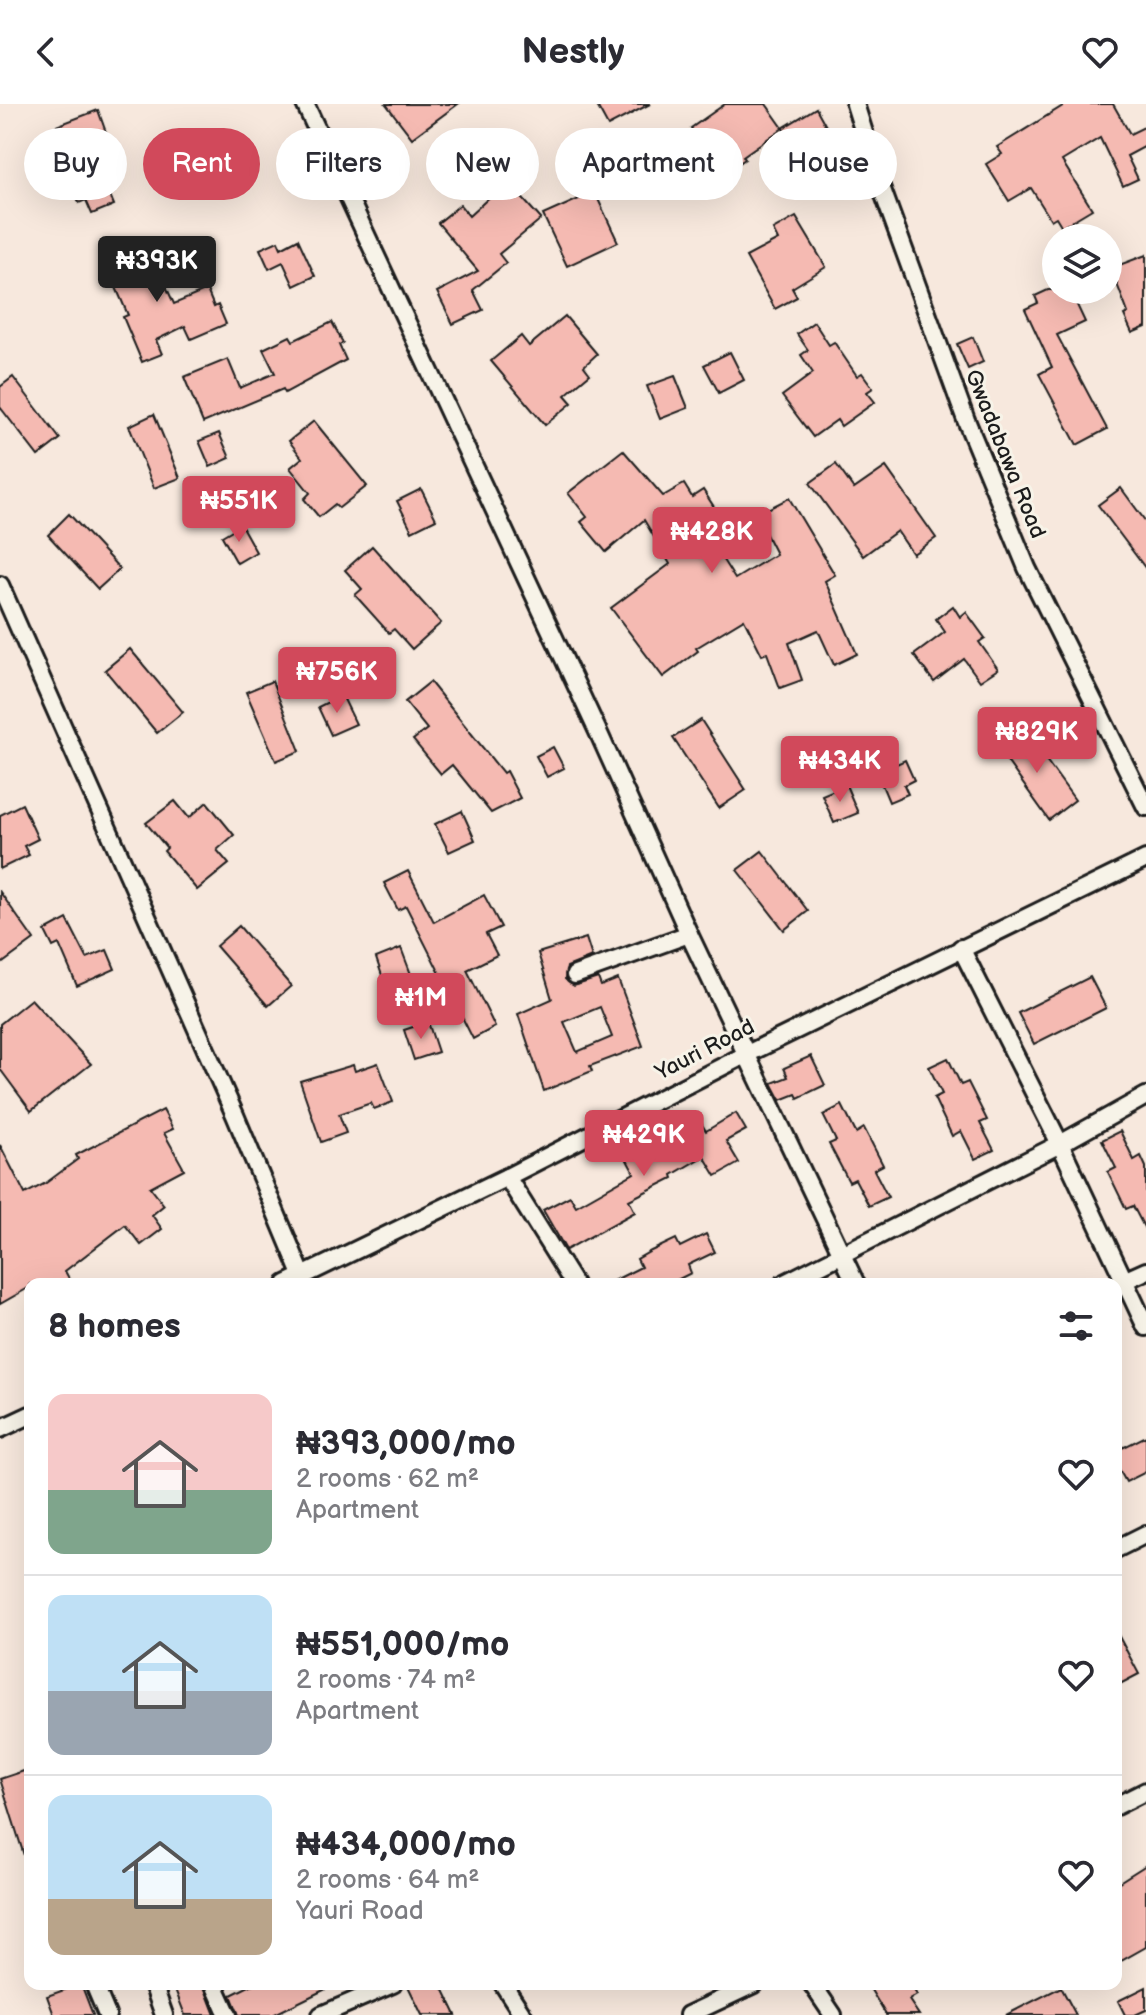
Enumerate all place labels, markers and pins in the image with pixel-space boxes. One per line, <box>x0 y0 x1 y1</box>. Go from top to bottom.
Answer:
pin: ₦393K <box>101 236 213 304</box>
pin: ₦551K <box>183 476 295 544</box>
pin: ₦428K <box>656 507 768 575</box>
pin: ₦756K <box>281 647 393 715</box>
pin: ₦829K <box>981 707 1093 775</box>
pin: ₦434K <box>784 736 896 804</box>
pin: ₦1M <box>382 973 460 1041</box>
pin: ₦429K <box>588 1110 700 1178</box>

